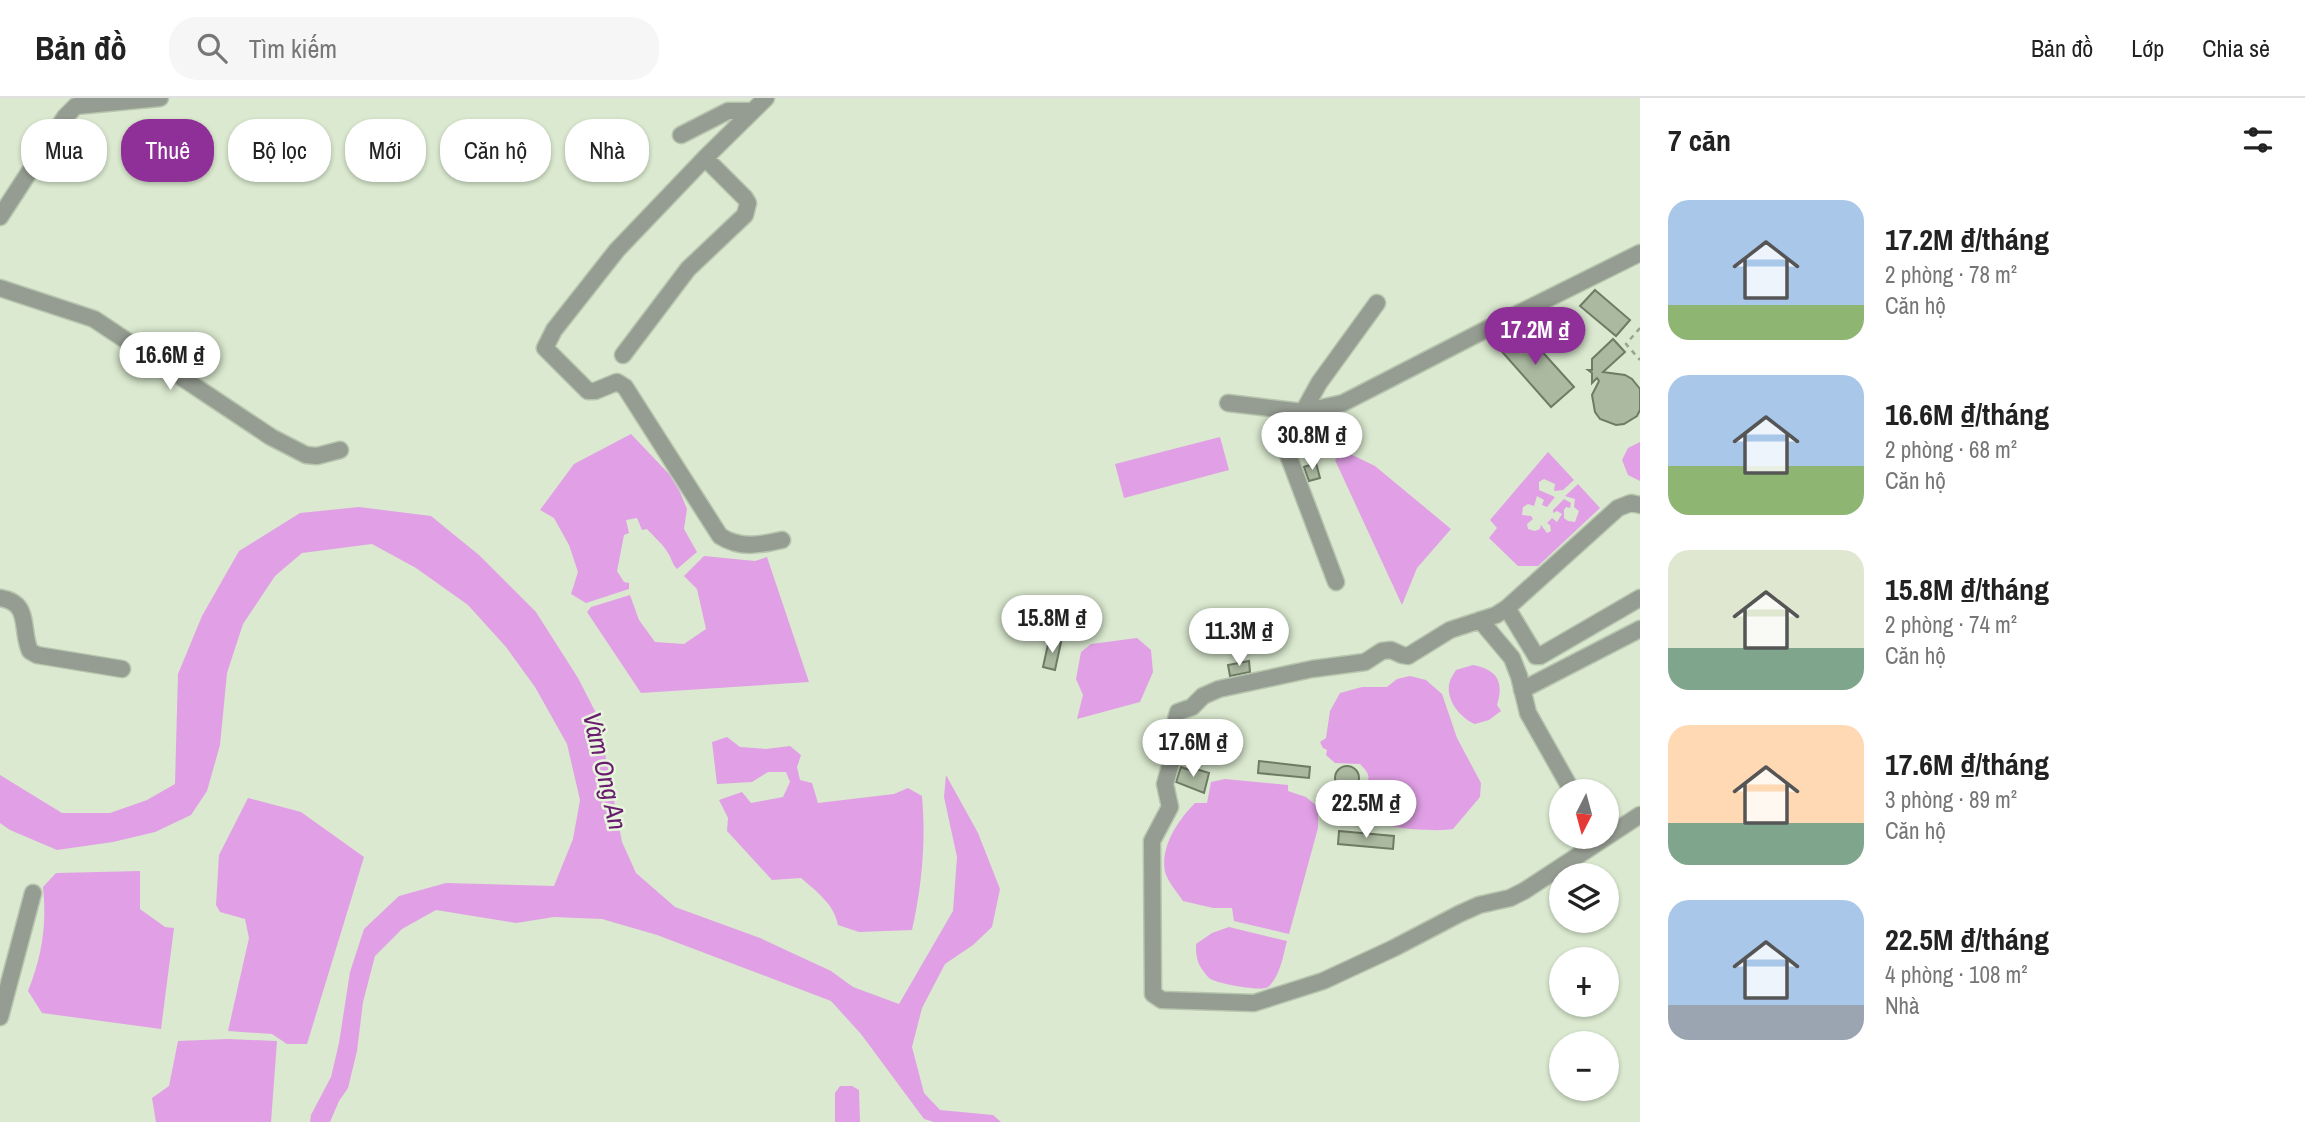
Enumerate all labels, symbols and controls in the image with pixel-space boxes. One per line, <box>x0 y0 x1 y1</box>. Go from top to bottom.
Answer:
search box <box>169 17 659 80</box>
text: Bản đồ <box>35 26 127 70</box>
icon: search <box>193 29 231 67</box>
text: Tìm kiếm <box>249 31 337 66</box>
text: Bản đồ <box>2031 32 2093 64</box>
text: Lớp <box>2131 32 2164 64</box>
text: Chia sẻ <box>2202 32 2270 64</box>
chip: Mua <box>21 119 107 182</box>
chip: Thuê <box>121 119 214 182</box>
chip: Bộ lọc <box>228 119 331 182</box>
chip: Mới <box>345 119 426 182</box>
chip: Căn hộ <box>440 119 551 182</box>
chip: Nhà <box>565 119 649 182</box>
text: 7 căn <box>1668 120 1731 160</box>
icon: filters <box>2239 121 2277 159</box>
text: 17.2M ₫/tháng <box>1885 219 2049 259</box>
icon: home <box>1724 228 1808 312</box>
text: 2 phòng · 78 m² <box>1885 259 2017 290</box>
text: Căn hộ <box>1885 290 1946 321</box>
pin: 17.2M ₫ <box>1470 308 1600 367</box>
text: 17.2M ₫ <box>1500 314 1570 345</box>
pin: 16.6M ₫ <box>105 332 235 392</box>
text: 16.6M ₫ <box>135 339 205 370</box>
text: 16.6M ₫/tháng <box>1885 394 2049 434</box>
icon: home <box>1724 403 1808 487</box>
pin: 30.8M ₫ <box>1247 412 1377 472</box>
text: 30.8M ₫ <box>1277 419 1347 450</box>
text: 2 phòng · 68 m² <box>1885 434 2017 465</box>
text: Căn hộ <box>1885 465 1946 496</box>
text: 15.8M ₫/tháng <box>1885 569 2049 609</box>
icon: home <box>1724 578 1808 662</box>
pin: 15.8M ₫ <box>987 596 1117 655</box>
text: 15.8M ₫ <box>1017 602 1087 633</box>
pin: 11.3M ₫ <box>1174 608 1304 668</box>
text: 2 phòng · 74 m² <box>1885 609 2017 640</box>
text: 11.3M ₫ <box>1205 615 1273 646</box>
text: Căn hộ <box>1885 640 1946 671</box>
water label: Vàm Ong An <box>575 709 636 833</box>
pin: 17.6M ₫ <box>1128 720 1258 779</box>
text: 17.6M ₫ <box>1158 726 1228 757</box>
text: 17.6M ₫/tháng <box>1885 744 2049 784</box>
icon: home <box>1724 753 1808 837</box>
north arrow <box>1549 779 1619 849</box>
map controls <box>1549 779 1619 1101</box>
pin: 22.5M ₫ <box>1301 780 1431 840</box>
text: 3 phòng · 89 m² <box>1885 784 2017 815</box>
text: 22.5M ₫ <box>1331 787 1401 818</box>
text: Căn hộ <box>1885 815 1946 846</box>
button: layers <box>1549 863 1619 933</box>
text: 22.5M ₫/tháng <box>1885 919 2049 959</box>
icon: home <box>1724 928 1808 1012</box>
button: + <box>1549 947 1619 1017</box>
text: 4 phòng · 108 m² <box>1885 959 2028 990</box>
text: Nhà <box>1885 990 1920 1021</box>
button: − <box>1549 1031 1619 1101</box>

